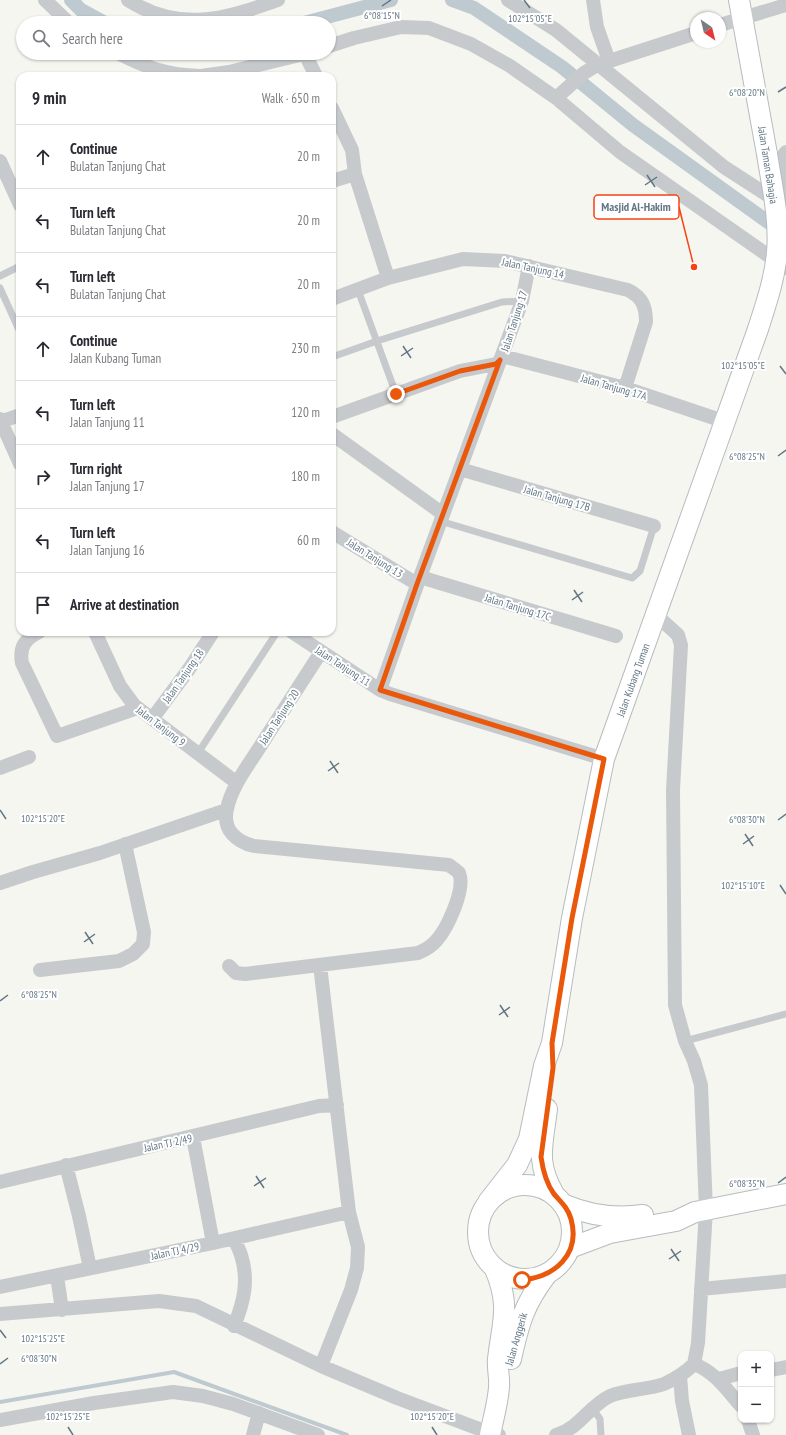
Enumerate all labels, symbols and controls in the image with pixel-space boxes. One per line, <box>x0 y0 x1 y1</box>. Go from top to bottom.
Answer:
text: 6°08'15"N <box>364 9 400 22</box>
text: 102°15'05"E <box>508 12 552 25</box>
north arrow <box>690 12 726 48</box>
search box <box>16 16 336 60</box>
icon: search <box>30 27 52 49</box>
text: Search here <box>62 29 123 48</box>
text: 6°08'20"N <box>729 86 765 99</box>
text: 9 min <box>32 87 66 109</box>
text: Walk · 650 m <box>262 90 320 107</box>
street label: Jalan Taman Bahagia <box>755 124 781 205</box>
text: Continue <box>70 139 117 158</box>
icon: ahead <box>32 146 54 168</box>
text: 20 m <box>297 148 320 165</box>
text: Bulatan Tanjung Chat <box>70 158 165 175</box>
callout: Masjid Al-Hakim <box>594 195 679 219</box>
text: Masjid Al-Hakim <box>601 199 671 214</box>
text: Turn left <box>70 203 115 222</box>
icon: left <box>32 210 54 232</box>
text: 20 m <box>297 212 320 229</box>
text: Bulatan Tanjung Chat <box>70 222 165 239</box>
street label: Jalan Tanjung 14 <box>500 254 565 281</box>
text: Turn left <box>70 267 115 286</box>
icon: left <box>32 274 54 296</box>
text: 20 m <box>297 276 320 293</box>
text: Bulatan Tanjung Chat <box>70 286 165 303</box>
street label: Jalan Tanjung 17 <box>497 289 530 354</box>
text: Continue <box>70 331 117 350</box>
icon: ahead <box>32 338 54 360</box>
text: 230 m <box>291 340 320 357</box>
text: Jalan Kubang Tuman <box>70 350 161 367</box>
text: 102°15'05"E <box>721 359 765 372</box>
street label: Jalan Tanjung 17A <box>578 371 649 403</box>
route end <box>387 385 405 403</box>
text: Turn left <box>70 395 115 414</box>
icon: left <box>32 402 54 424</box>
text: 120 m <box>291 404 320 421</box>
text: Jalan Tanjung 11 <box>70 414 145 431</box>
text: 6°08'25"N <box>729 450 765 463</box>
text: Turn right <box>70 459 122 478</box>
icon: right <box>32 466 54 488</box>
text: 180 m <box>291 468 320 485</box>
text: Jalan Tanjung 17 <box>70 478 145 495</box>
street label: Jalan Tanjung 17B <box>521 482 592 514</box>
text: Turn left <box>70 523 115 542</box>
icon: left <box>32 530 54 552</box>
text: 60 m <box>297 532 320 549</box>
street label: Jalan Tanjung 13 <box>344 535 405 581</box>
text: Jalan Tanjung 16 <box>70 542 145 559</box>
street label: Jalan Tanjung 17C <box>482 590 553 624</box>
icon: arrive <box>32 594 54 616</box>
text: Arrive at destination <box>70 595 179 614</box>
street label: Jalan Kubang Tuman <box>613 641 653 720</box>
street label: Jalan Tanjung 11 <box>312 642 373 689</box>
street label: Jalan Tanjung 18 <box>159 646 207 707</box>
street label: Jalan Tanjung 20 <box>255 687 302 748</box>
street label: Jalan Tanjung 9 <box>133 702 188 749</box>
text: 102°15'20"E <box>21 812 65 825</box>
text: 6°08'30"N <box>729 813 765 826</box>
text: 102°15'10"E <box>721 879 765 892</box>
text: 6°08'25"N <box>21 988 57 1001</box>
street label: Jalan TJ 2/49 <box>142 1131 193 1155</box>
text: 6°08'35"N <box>729 1177 765 1190</box>
street label: Jalan TJ 4/29 <box>149 1239 200 1263</box>
route start <box>513 1271 531 1289</box>
street label: Jalan Anggerik <box>501 1310 530 1368</box>
text: 102°15'25"E <box>21 1332 65 1345</box>
map controls <box>738 1351 774 1423</box>
button: + <box>738 1351 774 1387</box>
text: 6°08'30"N <box>21 1352 57 1365</box>
button: − <box>738 1387 774 1423</box>
text: 102°15'25"E <box>46 1410 90 1423</box>
text: 102°15'20"E <box>410 1410 454 1423</box>

